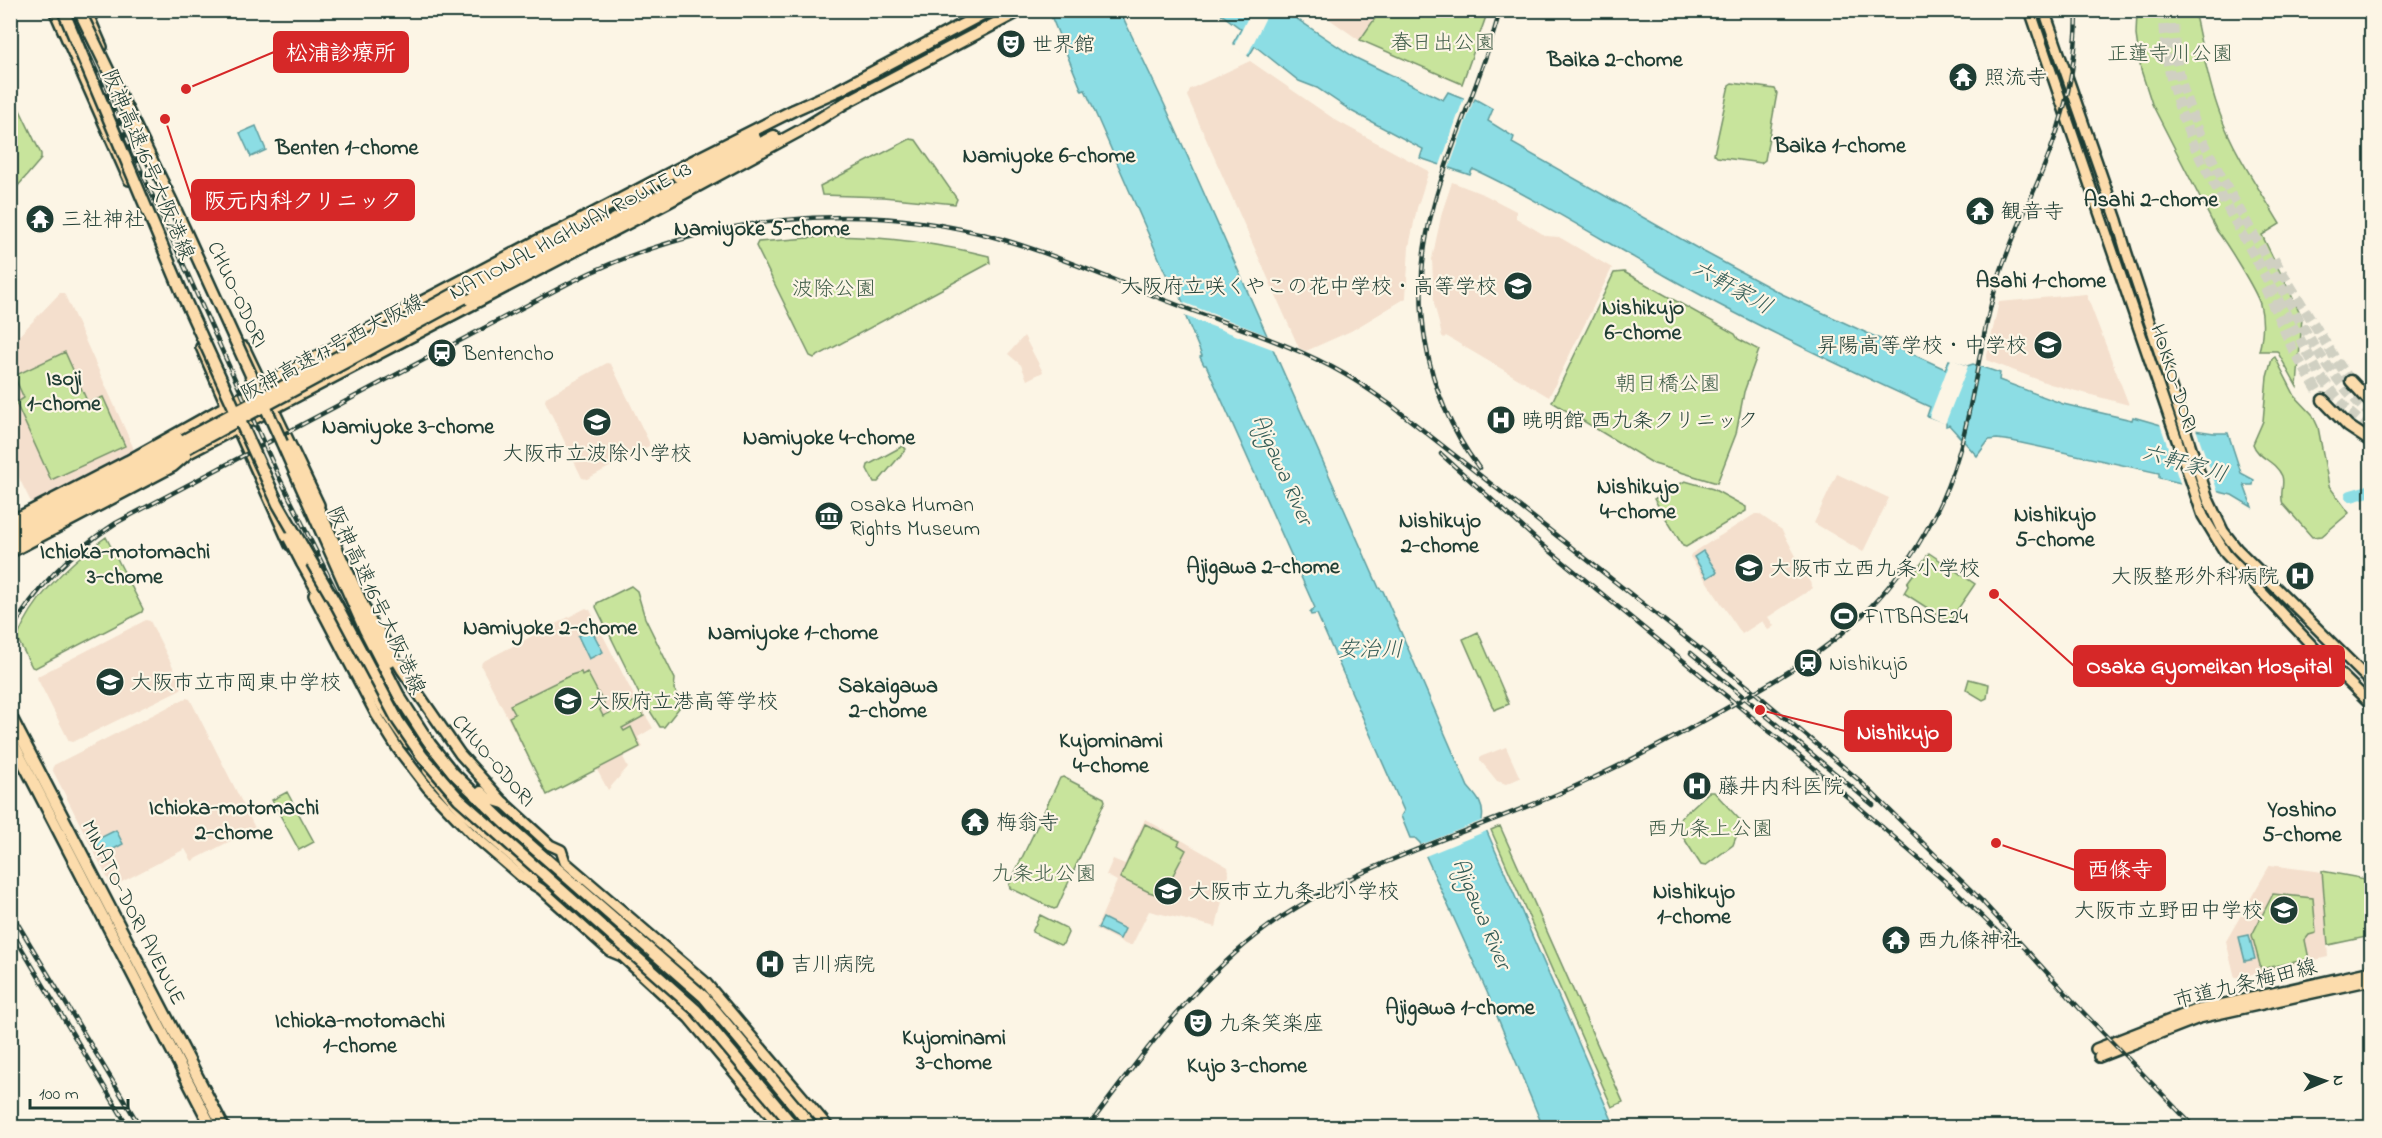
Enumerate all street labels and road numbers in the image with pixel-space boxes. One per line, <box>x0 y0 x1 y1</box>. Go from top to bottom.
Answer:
street label: 阪神高速16号大阪港線 <box>93 65 201 265</box>
street label: NATIONAL HIGHWAY ROUTE 43 <box>444 155 698 309</box>
street label: CHUO-ODORI <box>198 237 274 353</box>
street label: 阪神高速17号西大阪線 <box>236 288 430 410</box>
street label: HOKKO-DORI <box>2141 320 2205 437</box>
street label: 阪神高速16号大阪港線 <box>318 502 432 700</box>
street label: CHUO-ODORI <box>444 708 541 814</box>
street label: MINATO-DORI AVENUE <box>73 815 192 1011</box>
street label: 市道九条梅田線 <box>2171 953 2320 1017</box>

